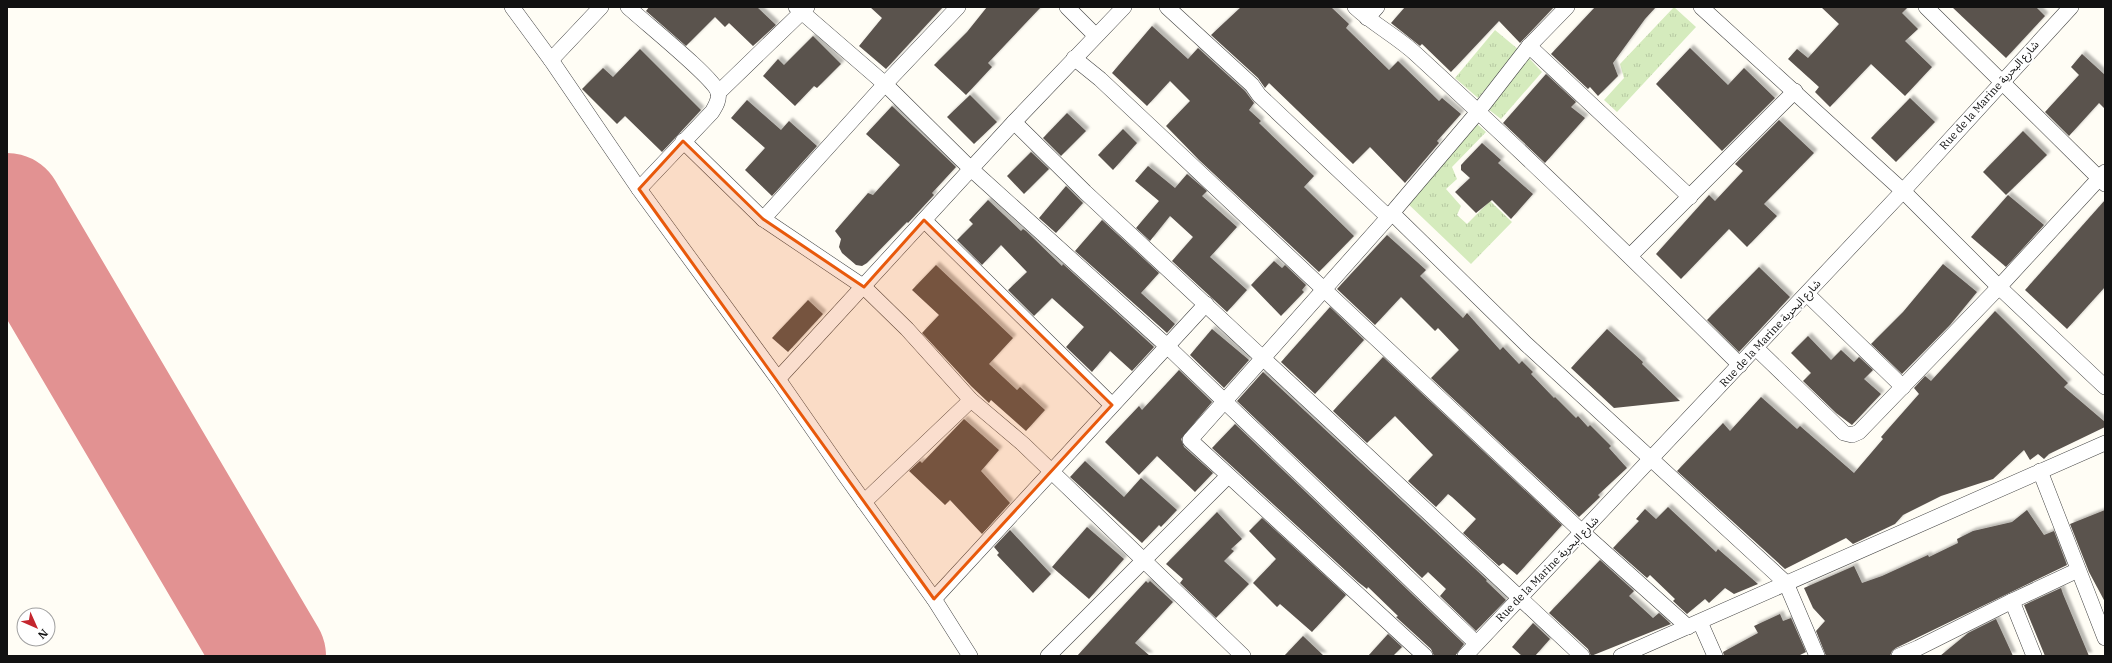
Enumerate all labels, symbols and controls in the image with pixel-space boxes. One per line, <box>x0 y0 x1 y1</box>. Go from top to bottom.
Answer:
street label: Rue de la Marine شارع البحرية <box>1936 37 2043 153</box>
street label: Rue de la Marine شارع البحرية <box>1716 276 1824 390</box>
street label: Rue de la Marine شارع البحرية <box>1493 513 1602 626</box>
north arrow <box>16 607 56 647</box>
text: N <box>35 626 51 642</box>

